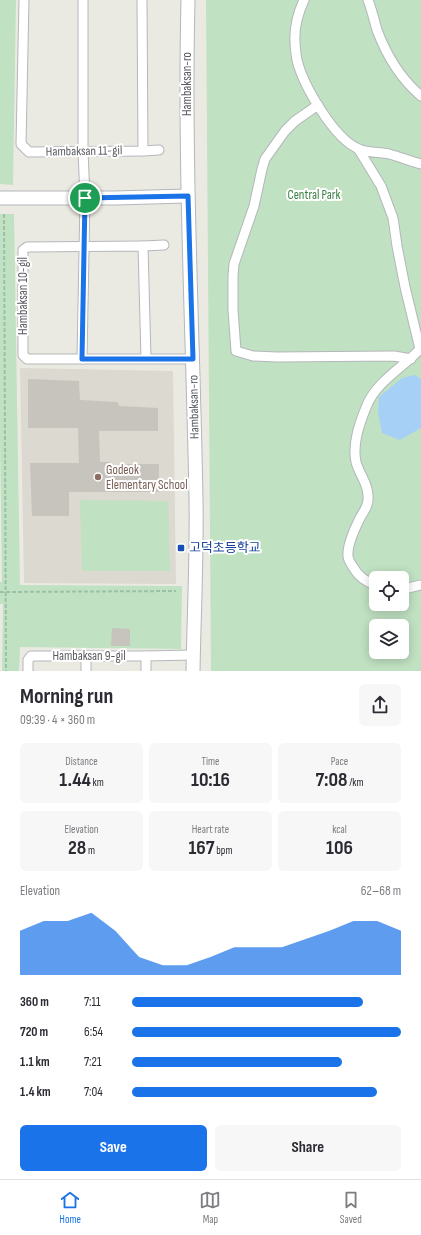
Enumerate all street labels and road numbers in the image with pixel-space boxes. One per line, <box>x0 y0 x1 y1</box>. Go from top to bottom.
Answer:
street label: Hambaksan-ro <box>179 52 195 116</box>
street label: Hambaksan 11-gil <box>46 142 122 160</box>
street label: Hambaksan 10-gil <box>15 257 31 335</box>
street label: Hambaksan-ro <box>185 375 203 439</box>
street label: Hambaksan 9-gil <box>52 648 126 664</box>

